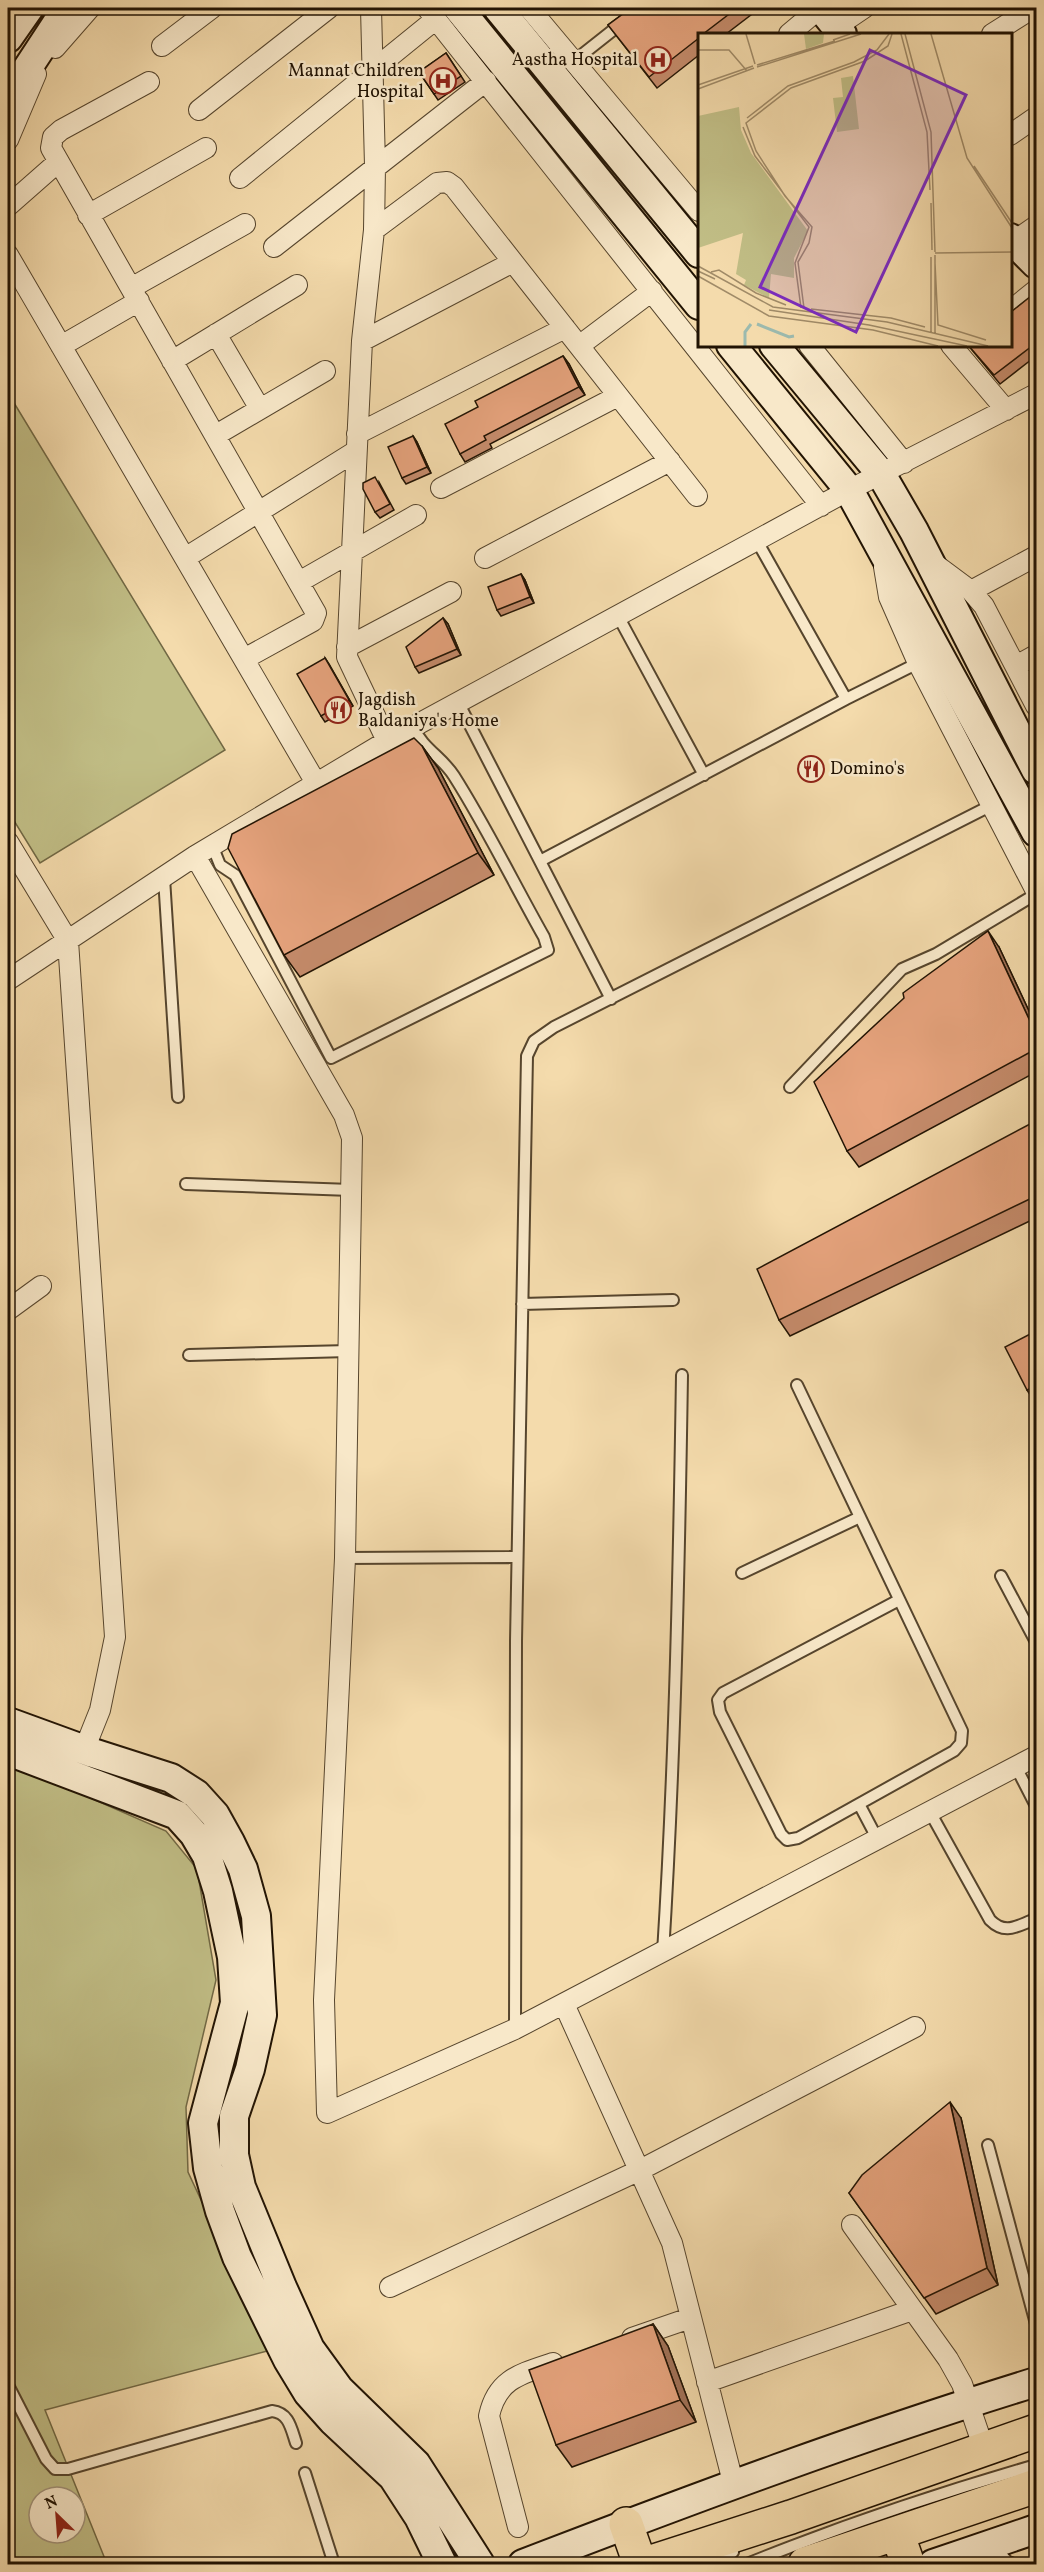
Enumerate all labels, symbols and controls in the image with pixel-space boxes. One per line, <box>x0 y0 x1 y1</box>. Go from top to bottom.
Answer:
inset map <box>698 33 1011 346</box>
hospital icon: Aastha Hospital <box>643 45 673 75</box>
place label: Aastha Hospital <box>512 48 638 73</box>
place label: Mannat Children Hospital <box>288 59 424 105</box>
hospital icon: Mannat Children Hospital <box>428 66 458 96</box>
place label: Jagdish Baldaniya's Home <box>358 688 499 734</box>
restaurant icon: Jagdish Baldaniya's Home <box>323 695 353 725</box>
restaurant icon: Domino's <box>796 754 826 784</box>
place label: Domino's <box>830 757 905 782</box>
north arrow <box>27 2485 87 2545</box>
text: N <box>42 2491 62 2516</box>

